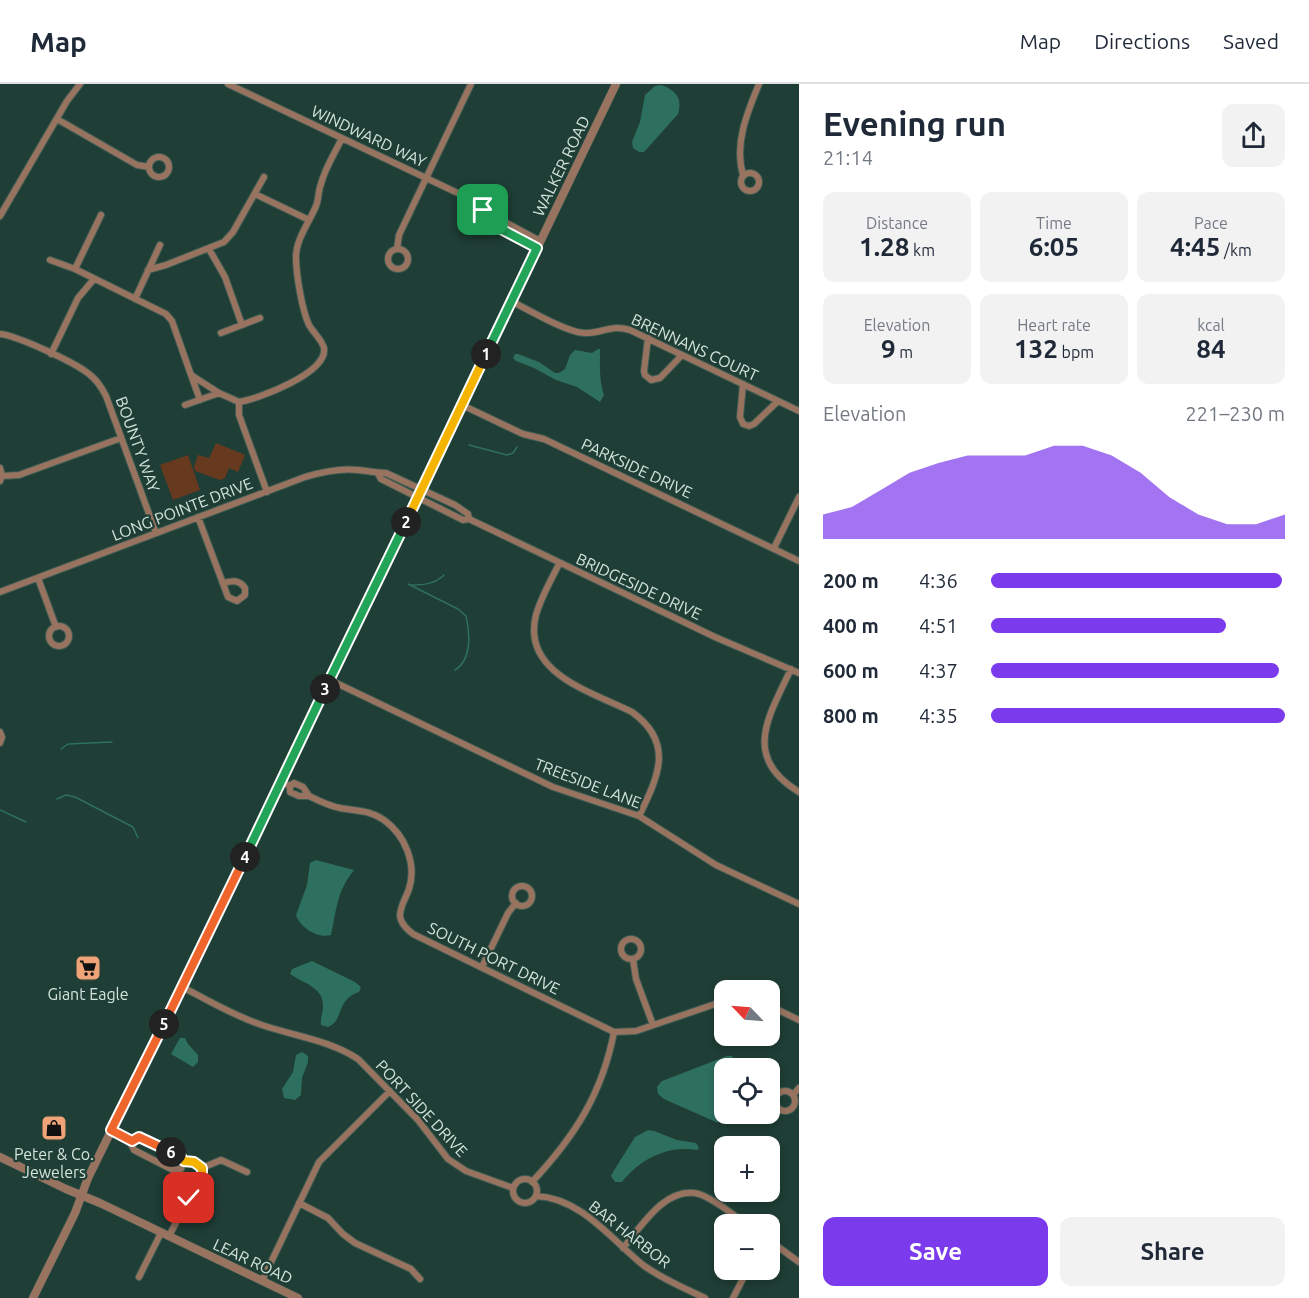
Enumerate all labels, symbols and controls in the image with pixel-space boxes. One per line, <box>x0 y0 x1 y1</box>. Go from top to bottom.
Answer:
text: Map <box>30 26 87 57</box>
text: Map <box>1020 29 1061 53</box>
text: Directions <box>1094 29 1190 53</box>
text: Saved <box>1223 29 1279 53</box>
street label: WINDWARD WAY <box>309 102 430 171</box>
button: share <box>1222 104 1285 167</box>
text: Evening run <box>823 105 1006 142</box>
street label: WALKER ROAD <box>529 113 593 219</box>
text: 21:14 <box>823 146 873 169</box>
pin <box>457 184 508 235</box>
icon: arrive <box>466 193 499 226</box>
text: Distance <box>866 214 928 232</box>
text: Time <box>1036 214 1072 232</box>
text: Pace <box>1194 214 1228 232</box>
text: 1.28 <box>859 232 909 261</box>
text: 6:05 <box>1029 232 1079 261</box>
text: 4:45 <box>1170 232 1220 261</box>
text: km <box>909 241 935 259</box>
text: /km <box>1220 241 1252 259</box>
street label: BRENNANS COURT <box>629 310 761 384</box>
text: Elevation <box>864 316 930 334</box>
text: Heart rate <box>1017 316 1091 334</box>
text: kcal <box>1197 316 1225 334</box>
text: 9 <box>881 334 896 363</box>
text: 132 <box>1014 334 1058 363</box>
text: 84 <box>1196 334 1226 363</box>
pin: 1 <box>471 339 501 369</box>
text: m <box>896 343 913 361</box>
text: bpm <box>1058 343 1094 361</box>
text: 1 <box>481 345 491 363</box>
street label: BOUNTY WAY <box>112 394 164 495</box>
text: Elevation <box>823 402 906 425</box>
text: 221–230 m <box>1186 402 1285 425</box>
street label: PARKSIDE DRIVE <box>579 434 695 502</box>
street label: LONG POINTE DRIVE <box>109 474 255 544</box>
pin: 2 <box>391 507 421 537</box>
text: 2 <box>401 513 411 531</box>
street label: BRIDGESIDE DRIVE <box>574 549 704 623</box>
text: 200 m <box>823 569 879 592</box>
text: 4:36 <box>919 569 958 592</box>
text: 400 m <box>823 614 879 637</box>
text: 4:51 <box>919 614 958 637</box>
text: 600 m <box>823 659 879 682</box>
text: 4:37 <box>919 659 958 682</box>
pin: 3 <box>310 674 340 704</box>
text: 3 <box>320 680 330 698</box>
text: 800 m <box>823 704 879 727</box>
text: 4:35 <box>919 704 958 727</box>
street label: TREESIDE LANE <box>532 754 644 812</box>
pin: 4 <box>230 842 260 872</box>
text: 4 <box>240 848 250 866</box>
street label: SOUTH PORT DRIVE <box>425 918 563 998</box>
supermarket icon: Giant Eagle <box>73 953 103 983</box>
north arrow <box>714 980 780 1046</box>
map controls <box>714 980 780 1280</box>
place label: Giant Eagle <box>47 985 129 1003</box>
pin: 5 <box>149 1009 179 1039</box>
text: 5 <box>159 1015 169 1033</box>
street label: PORT SIDE DRIVE <box>373 1056 471 1160</box>
button: locate <box>714 1058 780 1124</box>
shop icon: Peter & Co. Jewelers <box>39 1113 69 1143</box>
button: + <box>714 1136 780 1202</box>
pin: 6 <box>156 1137 186 1167</box>
text: 6 <box>166 1143 176 1161</box>
place label: Peter & Co. Jewelers <box>14 1145 94 1181</box>
pin <box>163 1172 214 1223</box>
icon: check <box>172 1181 205 1214</box>
street label: BAR HARBOR <box>586 1197 674 1271</box>
button: − <box>714 1214 780 1280</box>
button: Save <box>823 1217 1048 1286</box>
button: Share <box>1060 1217 1285 1286</box>
street label: LEAR ROAD <box>211 1235 295 1287</box>

